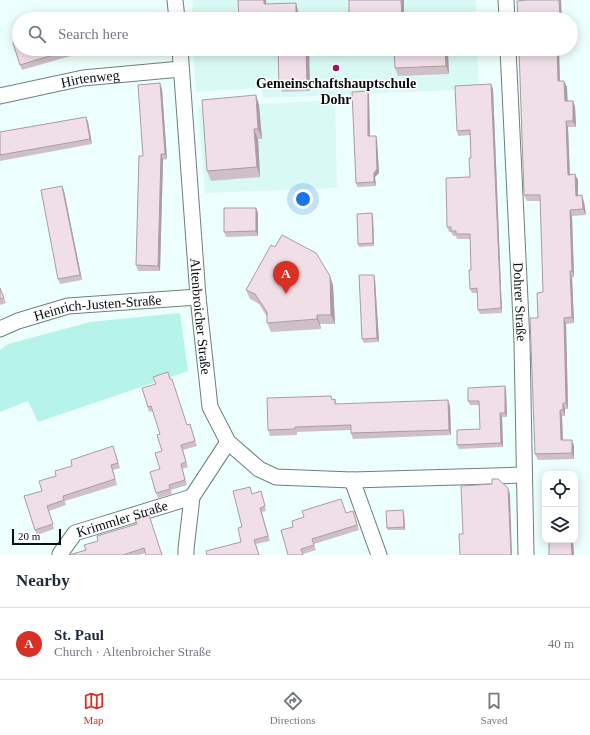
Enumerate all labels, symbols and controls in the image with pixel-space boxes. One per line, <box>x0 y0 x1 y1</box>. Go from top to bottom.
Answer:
search box <box>12 12 578 56</box>
icon: search <box>26 23 48 45</box>
text: Search here <box>58 26 128 42</box>
marker: Gemeinschaftshauptschule Dohr <box>331 63 341 73</box>
street label: Hirtenweg <box>60 68 120 91</box>
place label: Gemeinschaftshauptschule Dohr <box>256 76 416 107</box>
your location <box>293 189 313 209</box>
street label: Altenbroicher Straße <box>187 257 213 375</box>
pin: A <box>273 261 299 294</box>
street label: Dohrer Straße <box>510 262 529 342</box>
street label: Heinrich-Justen-Straße <box>32 293 162 324</box>
map controls <box>542 471 578 543</box>
button: locate <box>542 471 578 507</box>
street label: Krimmler Straße <box>75 498 170 540</box>
button: layers <box>542 507 578 543</box>
scale bar <box>12 527 61 546</box>
text: 20 m <box>18 530 40 542</box>
text: Nearby <box>16 571 70 590</box>
text: St. Paul <box>54 627 104 643</box>
text: A <box>24 636 34 651</box>
text: 40 m <box>548 636 574 651</box>
text: Church · Altenbroicher Straße <box>54 644 211 659</box>
tab: Map <box>83 690 105 726</box>
tab: Directions <box>270 690 315 726</box>
tab: Saved <box>481 690 507 726</box>

